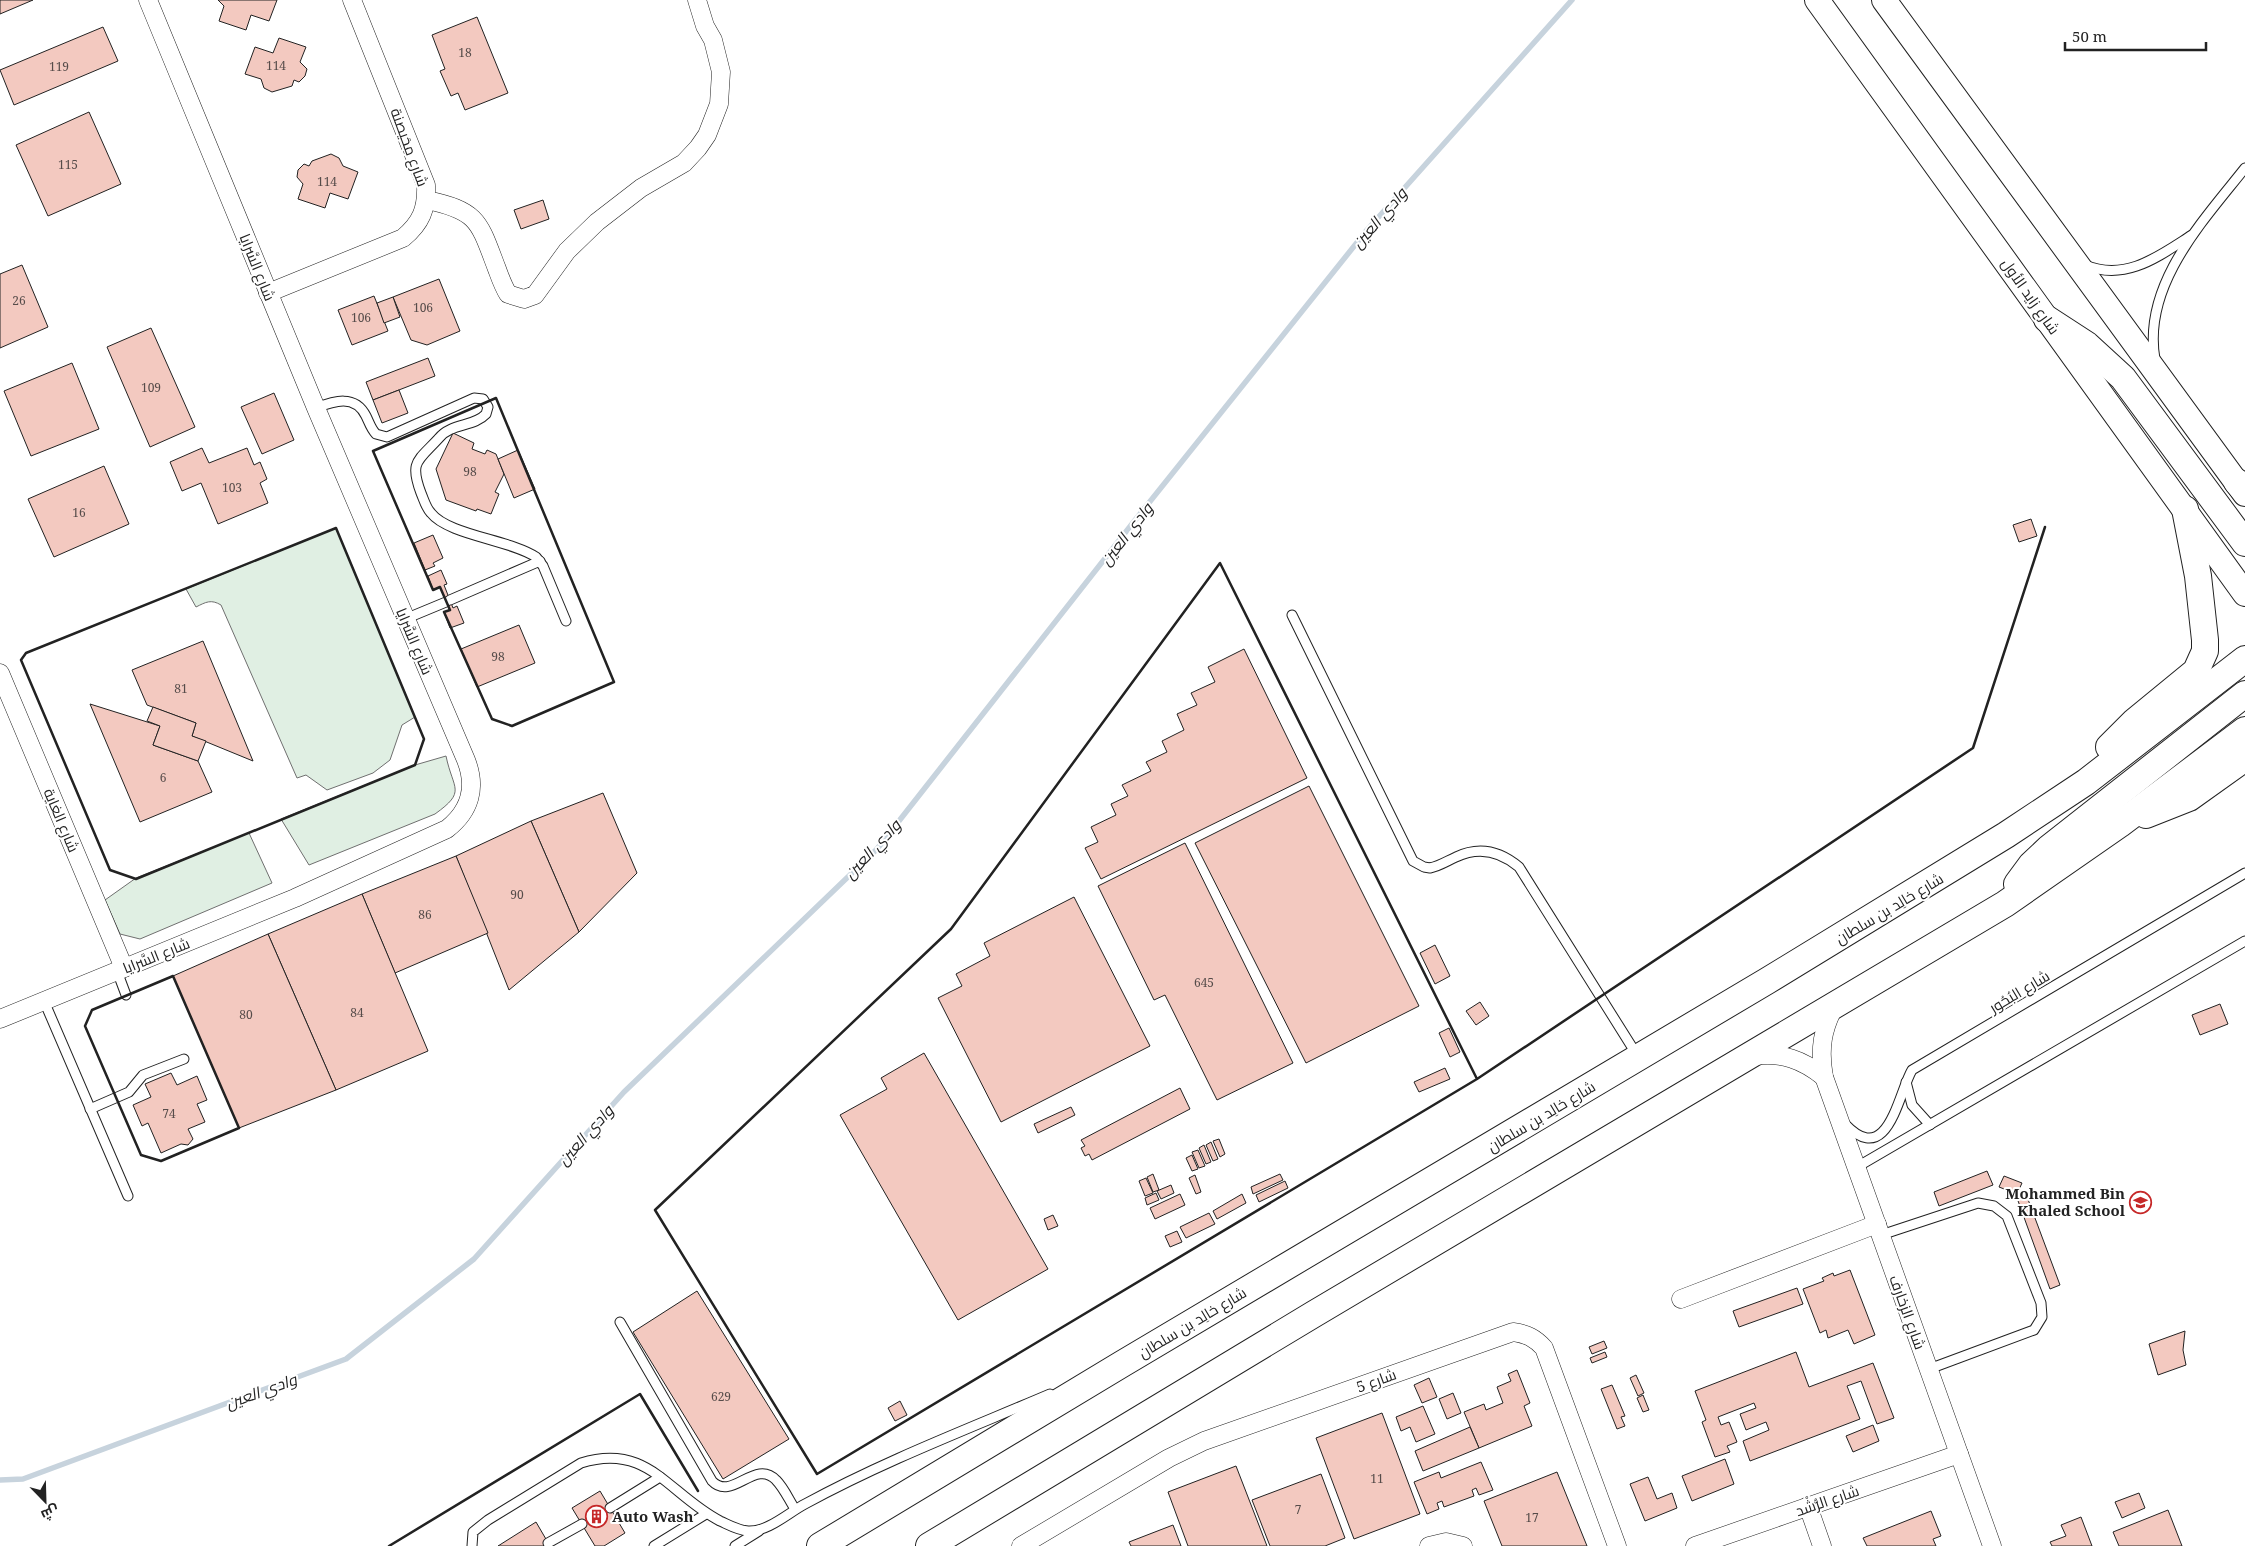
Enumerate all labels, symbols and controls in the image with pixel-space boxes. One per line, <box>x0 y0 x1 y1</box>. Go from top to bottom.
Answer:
scale bar <box>2065 20 2206 52</box>
text: 50 m <box>2072 26 2107 46</box>
house number: 18 <box>458 44 472 61</box>
house number: 114 <box>266 57 286 74</box>
house number: 119 <box>49 58 69 75</box>
street label: شارع مِحَيصنة <box>385 105 433 190</box>
house number: 115 <box>58 156 78 173</box>
house number: 114 <box>317 173 337 190</box>
water label: وادي العين <box>1346 182 1414 254</box>
street label: شارع السَّرايا <box>234 230 281 304</box>
street label: شارع زايد الأول <box>1996 254 2065 339</box>
house number: 26 <box>12 292 26 309</box>
house number: 106 <box>413 299 433 316</box>
house number: 106 <box>351 309 371 326</box>
house number: 109 <box>141 379 161 396</box>
house number: 98 <box>463 463 477 480</box>
house number: 103 <box>222 479 242 496</box>
water label: وادي العين <box>1095 497 1160 571</box>
house number: 16 <box>72 504 86 521</box>
street label: شارع السَّرايا <box>390 605 438 678</box>
house number: 98 <box>491 648 505 665</box>
house number: 81 <box>174 680 188 697</box>
house number: 6 <box>160 769 167 786</box>
street label: شارع الغاية <box>38 785 84 856</box>
water label: وادي العين <box>839 814 908 885</box>
street label: شارع خالِد بن سلطان <box>1831 868 1948 950</box>
house number: 90 <box>510 886 524 903</box>
house number: 86 <box>418 906 432 923</box>
street label: شارع السَّرايا <box>119 932 193 979</box>
street label: شارع البُحُور <box>1984 965 2054 1019</box>
house number: 645 <box>1194 974 1214 991</box>
house number: 84 <box>350 1004 364 1021</box>
house number: 80 <box>239 1006 253 1023</box>
street label: شارع خالِد بن سلطان <box>1483 1076 1600 1158</box>
water label: وادي العين <box>552 1099 620 1171</box>
house number: 74 <box>162 1105 176 1122</box>
place label: Mohammed Bin Khaled School <box>2005 1183 2126 1220</box>
school or university icon: Mohammed Bin Khaled School <box>2129 1190 2153 1214</box>
street label: شارع الزخارف <box>1883 1272 1931 1353</box>
street label: شارع خالِد بن سلطان <box>1134 1282 1251 1364</box>
street label: شارع 5 <box>1353 1364 1400 1398</box>
water label: وادي العين <box>222 1368 301 1416</box>
house number: 629 <box>711 1388 731 1405</box>
house number: 11 <box>1370 1470 1384 1487</box>
north arrow <box>20 1476 70 1526</box>
street label: شارع الرُّشْد <box>1793 1480 1862 1522</box>
text: ش <box>38 1501 62 1526</box>
house number: 7 <box>1295 1501 1302 1518</box>
building icon: Auto Wash <box>584 1504 608 1528</box>
place label: Auto Wash <box>612 1506 693 1526</box>
house number: 17 <box>1525 1509 1539 1526</box>

